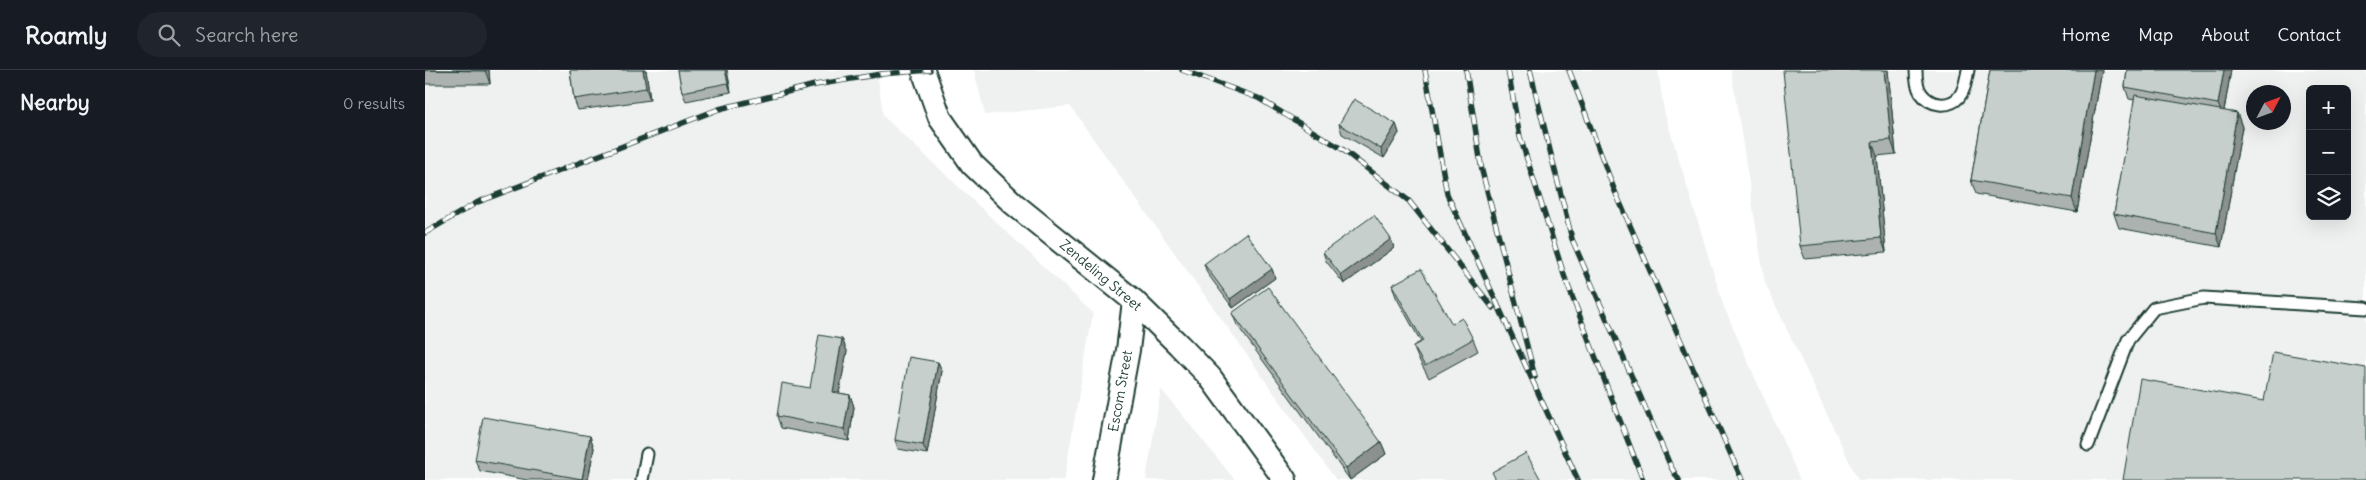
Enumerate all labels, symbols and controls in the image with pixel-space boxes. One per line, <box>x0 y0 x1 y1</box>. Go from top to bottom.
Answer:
search box <box>137 12 487 57</box>
text: Roamly <box>25 20 107 50</box>
icon: search <box>155 21 183 49</box>
text: Search here <box>195 23 298 47</box>
text: Home <box>2062 23 2110 46</box>
text: Map <box>2138 23 2173 46</box>
text: About <box>2201 23 2249 46</box>
text: Contact <box>2277 23 2341 46</box>
north arrow <box>2246 85 2291 130</box>
map controls <box>2306 85 2351 220</box>
button: + <box>2306 85 2351 130</box>
text: Nearby <box>20 89 90 116</box>
text: 0 results <box>343 93 405 113</box>
button: − <box>2306 130 2351 175</box>
button: layers <box>2306 175 2351 220</box>
street label: Zendeling Street <box>1056 235 1146 315</box>
street label: Escom Street <box>1104 349 1136 433</box>

